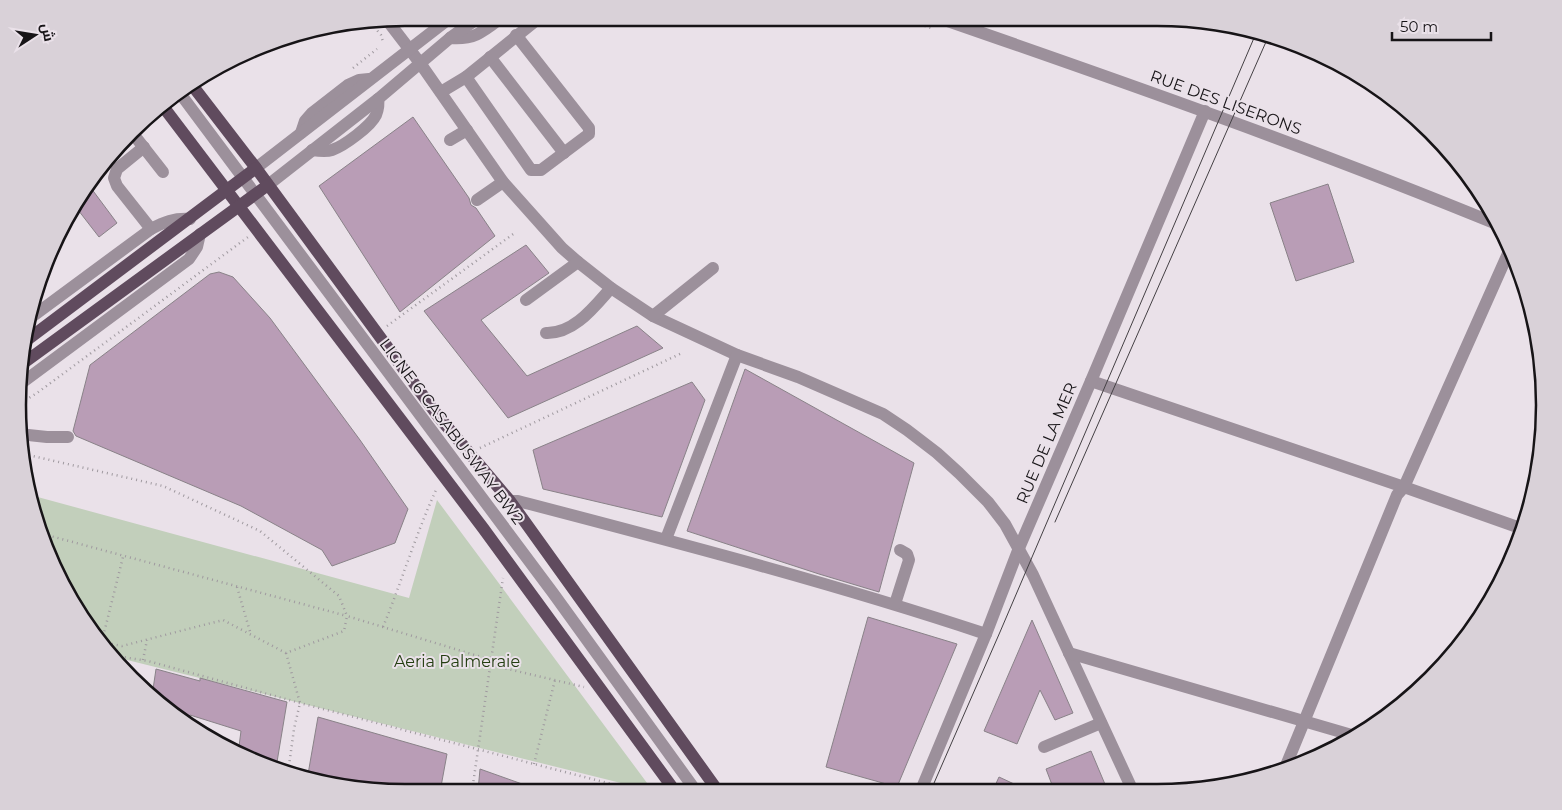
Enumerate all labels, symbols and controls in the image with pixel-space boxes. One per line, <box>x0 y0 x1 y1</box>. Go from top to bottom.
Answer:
north arrow <box>10 10 60 60</box>
scale bar <box>1392 10 1491 42</box>
text: 50 m <box>1400 17 1438 36</box>
text: ش <box>37 22 58 43</box>
street label: RUE DES LISERONS <box>1148 66 1304 139</box>
street label: LIGNE 6 CASABUSWAY BW2 <box>376 335 528 528</box>
street label: RUE DE LA MER <box>1012 380 1081 507</box>
park label: Aeria Palmeraie <box>394 652 520 671</box>

